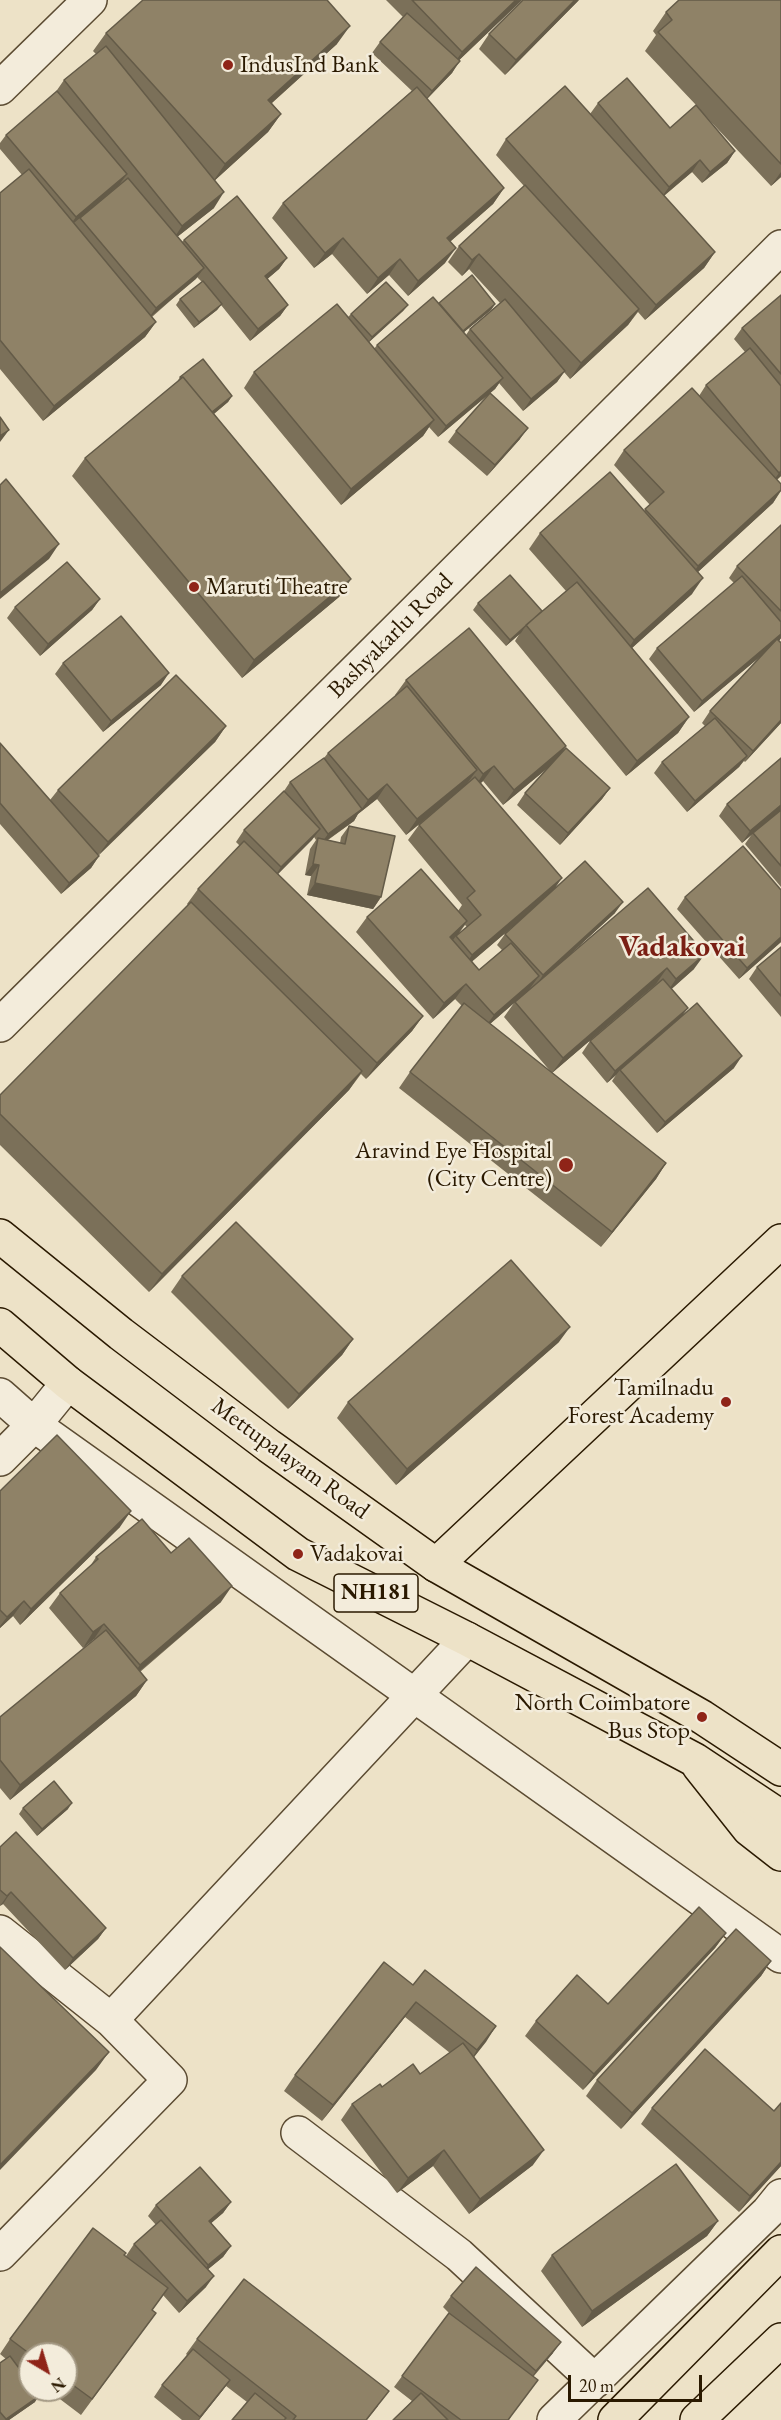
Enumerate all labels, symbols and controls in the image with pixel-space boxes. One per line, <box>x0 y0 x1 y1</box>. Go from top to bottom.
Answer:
place label: IndusInd Bank <box>240 51 379 79</box>
marker: IndusInd Bank <box>221 58 235 72</box>
street label: Bashyakarlu Road <box>323 568 459 704</box>
place label: Maruti Theatre <box>206 573 348 601</box>
marker: Maruti Theatre <box>187 580 201 594</box>
district label: Vadakovai <box>619 930 745 966</box>
place label: Aravind Eye Hospital (City Centre) <box>355 1137 552 1193</box>
marker: Aravind Eye Hospital (City Centre) <box>557 1156 575 1174</box>
place label: Tamilnadu Forest Academy <box>568 1374 714 1430</box>
street label: Mettupalayam Road <box>205 1392 375 1526</box>
marker: Tamilnadu Forest Academy <box>719 1395 733 1409</box>
place label: Vadakovai <box>310 1540 403 1568</box>
marker: Vadakovai <box>291 1547 305 1561</box>
road number: NH181 <box>334 1574 418 1612</box>
place label: North Coimbatore Bus Stop <box>515 1689 690 1745</box>
marker: North Coimbatore Bus Stop <box>695 1710 709 1724</box>
north arrow <box>18 2342 78 2402</box>
scale bar <box>571 2363 704 2401</box>
text: N <box>47 2373 70 2397</box>
text: 20 m <box>579 2374 614 2397</box>

